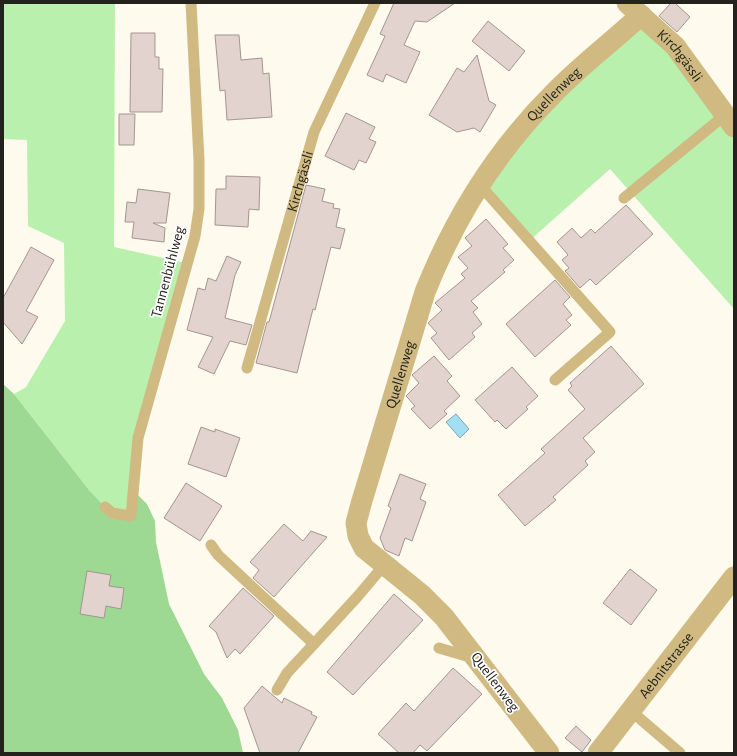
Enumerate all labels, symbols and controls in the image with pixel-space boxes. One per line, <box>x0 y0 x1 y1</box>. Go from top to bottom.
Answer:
street label: Kirchgässli <box>654 26 706 84</box>
street label: Quellenweg <box>524 64 584 124</box>
street label: Kirchgässli <box>284 149 316 214</box>
street label: Tannenbühlweg <box>149 224 188 319</box>
street label: Quellenweg <box>383 338 418 410</box>
street label: Aebnitstrasse <box>636 629 696 701</box>
street label: Quellenweg <box>468 650 522 715</box>

